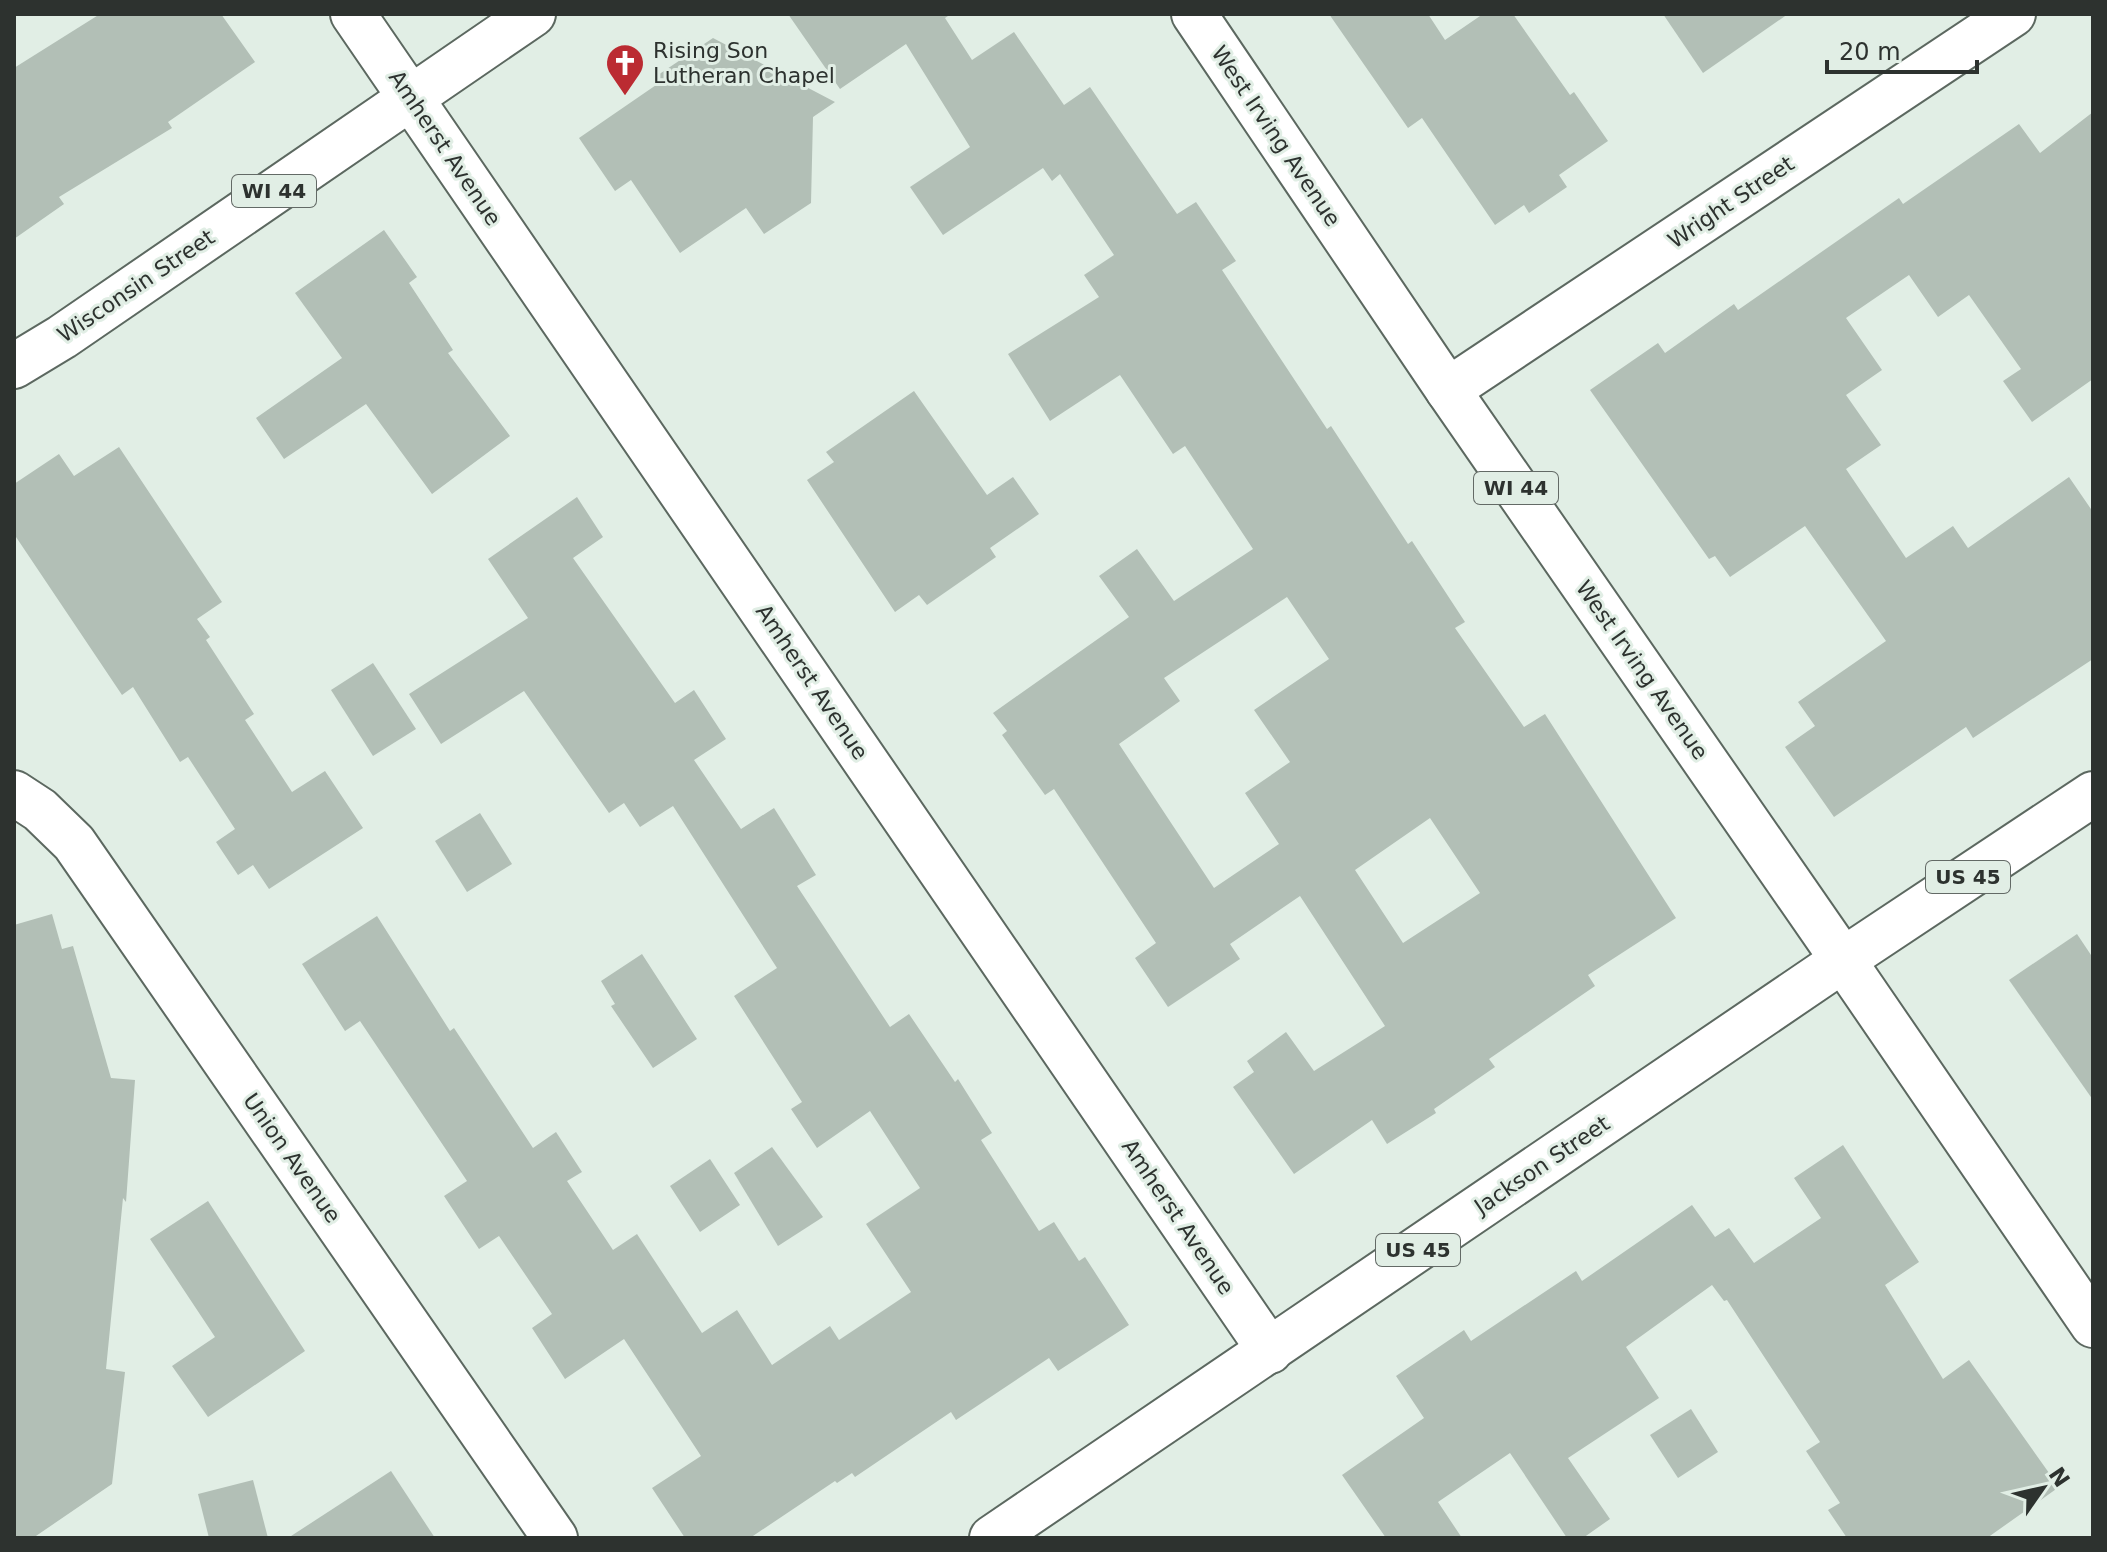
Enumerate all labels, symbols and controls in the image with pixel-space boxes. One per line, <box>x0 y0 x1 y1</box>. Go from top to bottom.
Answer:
scale bar <box>1827 24 1977 74</box>
place label: Rising Son Lutheran Chapel <box>653 38 835 88</box>
text: 20 m <box>1839 38 1901 66</box>
street label: West Irving Avenue <box>1206 41 1346 231</box>
church icon: Rising Son Lutheran Chapel <box>604 42 646 97</box>
street label: Amherst Avenue <box>384 66 506 230</box>
street label: Wright Street <box>1663 151 1799 253</box>
road number: WI 44 <box>232 175 316 207</box>
street label: Wisconsin Street <box>53 224 219 348</box>
road number: WI 44 <box>1474 472 1558 504</box>
street label: West Irving Avenue <box>1571 576 1713 764</box>
street label: Amherst Avenue <box>751 600 873 764</box>
road number: US 45 <box>1926 861 2010 893</box>
street label: Union Avenue <box>238 1088 346 1228</box>
street label: Jackson Street <box>1468 1110 1615 1221</box>
street label: Amherst Avenue <box>1117 1135 1239 1299</box>
road number: US 45 <box>1376 1234 1460 1266</box>
north arrow <box>2003 1448 2083 1528</box>
text: N <box>2044 1462 2075 1492</box>

